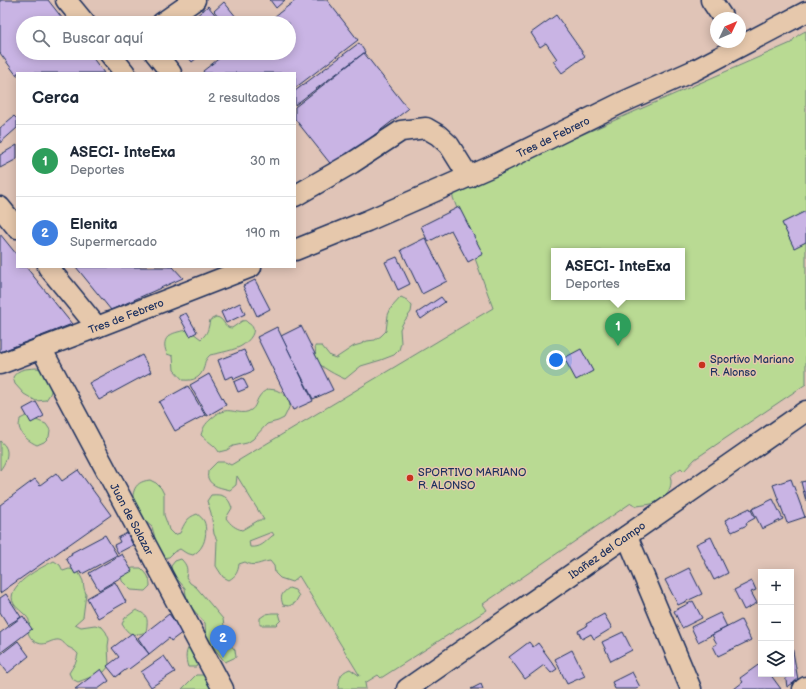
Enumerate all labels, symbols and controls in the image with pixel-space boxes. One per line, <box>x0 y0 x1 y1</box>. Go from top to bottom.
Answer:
north arrow <box>710 12 746 48</box>
search box <box>16 16 296 60</box>
icon: search <box>30 27 52 49</box>
text: Buscar aquí <box>62 29 143 48</box>
text: Cerca <box>32 88 79 108</box>
text: 2 resultados <box>208 90 280 106</box>
street label: Tres de Febrero <box>515 114 592 161</box>
text: ASECI- InteExa <box>70 143 176 162</box>
text: 1 <box>42 153 48 169</box>
text: 30 m <box>250 153 280 169</box>
text: Deportes <box>70 162 125 178</box>
text: Elenita <box>70 215 118 234</box>
text: 2 <box>41 225 49 241</box>
text: 190 m <box>246 225 280 241</box>
text: Supermercado <box>70 234 157 250</box>
popup <box>551 248 685 300</box>
text: ASECI- InteExa <box>565 257 671 276</box>
text: Deportes <box>565 276 620 292</box>
street label: Tres de Febrero <box>87 296 166 337</box>
pin: 1 <box>605 313 631 346</box>
your location <box>546 350 566 370</box>
place label: Sportivo Mariano R. Alonso <box>710 353 794 379</box>
marker: Sportivo Mariano R. Alonso <box>697 360 707 370</box>
place label: SPORTIVO MARIANO R. ALONSO <box>418 466 526 492</box>
marker: SPORTIVO MARIANO R. ALONSO <box>405 473 415 483</box>
street label: Juan de Salazar <box>107 481 156 558</box>
street label: Ibañez del Campo <box>566 519 648 582</box>
map controls <box>758 569 794 677</box>
button: + <box>758 569 794 605</box>
button: − <box>758 605 794 641</box>
pin: 2 <box>210 625 236 658</box>
button: layers <box>758 641 794 677</box>

